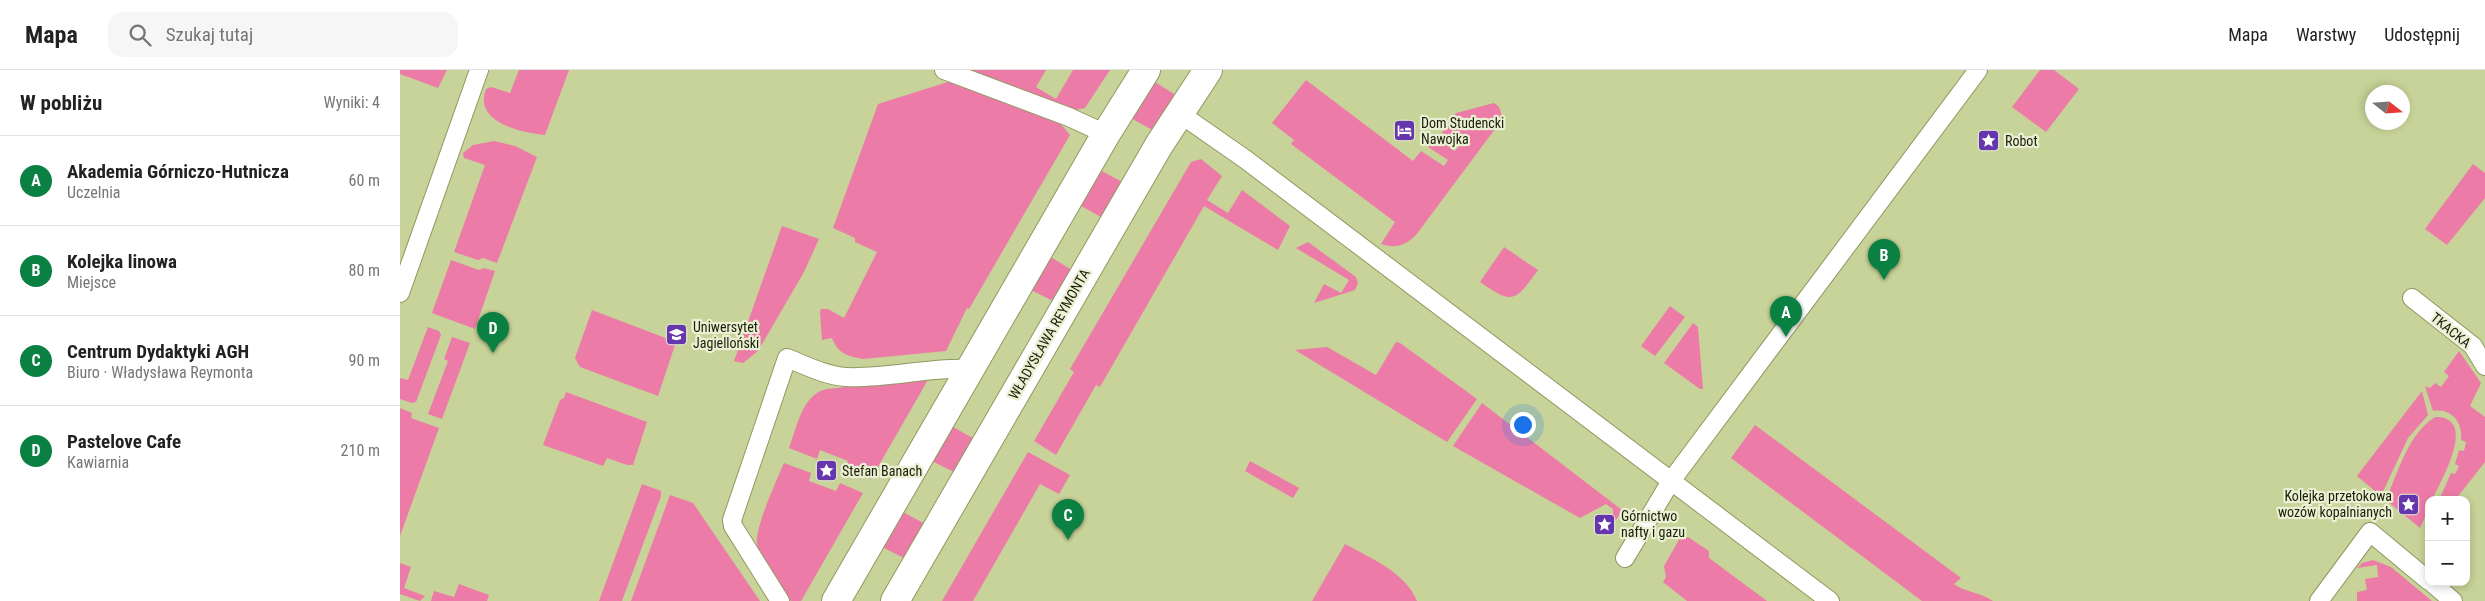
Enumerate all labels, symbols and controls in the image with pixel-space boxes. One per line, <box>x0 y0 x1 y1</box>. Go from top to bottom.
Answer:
search box <box>108 12 458 57</box>
text: Mapa <box>25 21 78 49</box>
icon: search <box>126 21 154 49</box>
text: Szukaj tutaj <box>166 23 253 46</box>
text: Mapa <box>2228 24 2268 45</box>
text: Warstwy <box>2296 24 2356 45</box>
text: Udostępnij <box>2384 24 2460 45</box>
north arrow <box>2365 85 2410 130</box>
text: W pobliżu <box>20 91 102 115</box>
text: Wyniki: 4 <box>324 93 380 112</box>
place label: Dom Studencki Nawojka <box>1421 115 1504 147</box>
hotel icon: Dom Studencki Nawojka <box>1393 119 1417 143</box>
place icon: Robot <box>1977 129 2001 153</box>
place label: Robot <box>2005 133 2038 149</box>
text: Akademia Górniczo-Hutnicza <box>67 160 289 183</box>
text: A <box>31 171 41 190</box>
text: 60 m <box>348 171 380 190</box>
text: Uczelnia <box>67 183 121 202</box>
pin: B <box>1868 239 1900 280</box>
text: Kolejka linowa <box>67 250 177 273</box>
text: B <box>32 261 40 280</box>
text: 80 m <box>348 261 380 280</box>
street label: WŁADYSŁAWA REYMONTA <box>1005 266 1093 402</box>
text: Miejsce <box>67 273 116 292</box>
pin: A <box>1770 296 1802 337</box>
street label: TKACKA <box>2428 309 2474 351</box>
pin: D <box>477 312 509 353</box>
place label: Uniwersytet Jagielloński <box>693 319 759 351</box>
school or university icon: Uniwersytet Jagielloński <box>665 323 689 347</box>
text: Centrum Dydaktyki AGH <box>67 340 249 363</box>
text: C <box>31 351 41 370</box>
text: 90 m <box>348 351 380 370</box>
text: Biuro · Władysława Reymonta <box>67 363 253 382</box>
your location <box>1510 412 1536 438</box>
text: Pastelove Cafe <box>67 430 181 453</box>
text: D <box>31 441 41 460</box>
text: 210 m <box>341 441 380 460</box>
text: Kawiarnia <box>67 453 129 472</box>
place icon: Stefan Banach <box>814 459 838 483</box>
place label: Stefan Banach <box>842 463 922 479</box>
place label: Kolejka przetokowa wozów kopalnianych <box>2278 488 2392 520</box>
place icon: Kolejka przetokowa wozów kopalnianych <box>2396 492 2420 516</box>
map controls <box>2425 496 2470 586</box>
button: + <box>2425 496 2470 541</box>
pin: C <box>1052 499 1084 540</box>
place label: Górnictwo nafty i gazu <box>1621 508 1685 540</box>
place icon: Górnictwo nafty i gazu <box>1593 512 1617 536</box>
button: − <box>2425 541 2470 586</box>

